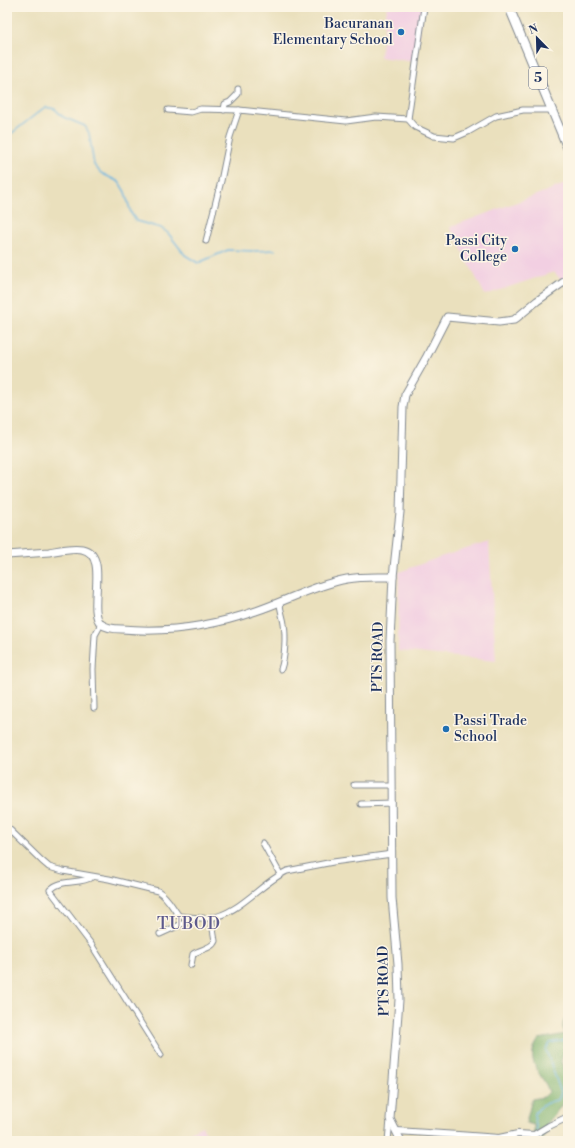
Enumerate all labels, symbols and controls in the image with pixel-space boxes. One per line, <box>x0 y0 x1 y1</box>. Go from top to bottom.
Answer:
place label: Bacuranan Elementary School <box>273 15 394 49</box>
north arrow <box>517 18 557 58</box>
text: N <box>527 21 540 38</box>
marker: Bacuranan Elementary School <box>396 27 406 37</box>
road number: 5 <box>529 67 547 89</box>
place label: Passi City College <box>445 232 507 266</box>
marker: Passi City College <box>510 244 520 254</box>
street label: PTS ROAD <box>368 621 388 693</box>
place label: Passi Trade School <box>454 712 527 746</box>
marker: Passi Trade School <box>441 724 451 734</box>
district label: TUBOD <box>157 914 221 934</box>
street label: PTS ROAD <box>374 945 394 1017</box>

